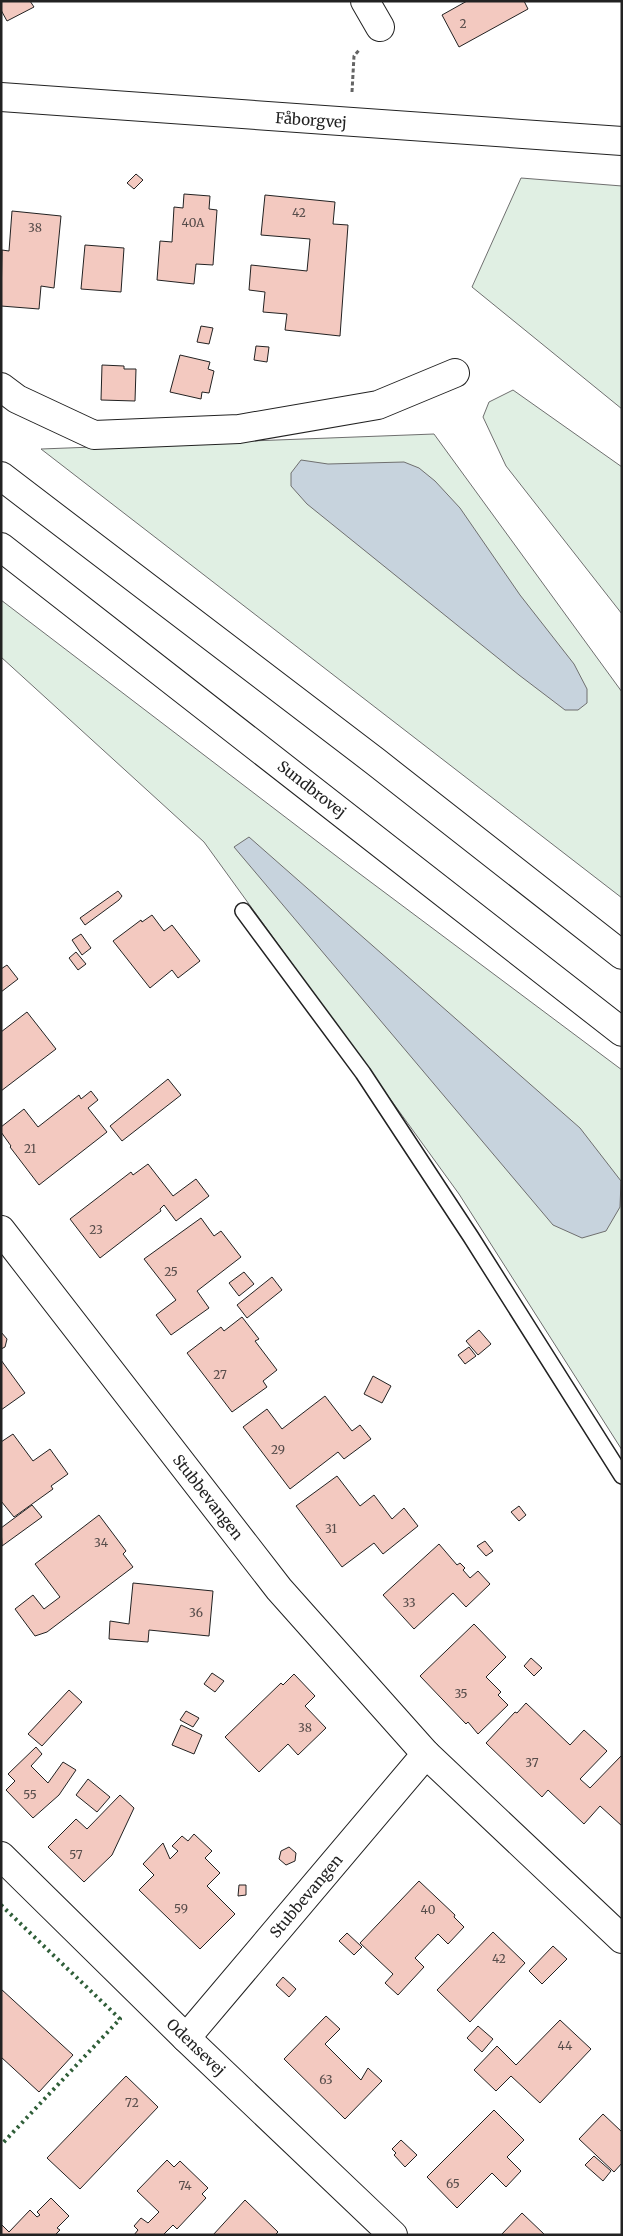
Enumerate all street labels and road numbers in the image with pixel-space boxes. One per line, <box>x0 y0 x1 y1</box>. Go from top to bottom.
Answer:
street label: Fåborgvej <box>275 108 347 132</box>
street label: Sundbrovej <box>274 756 350 822</box>
street label: Stubbevangen <box>169 1451 247 1544</box>
street label: Stubbevangen <box>266 1850 346 1942</box>
street label: Odensevej <box>163 2014 229 2080</box>

